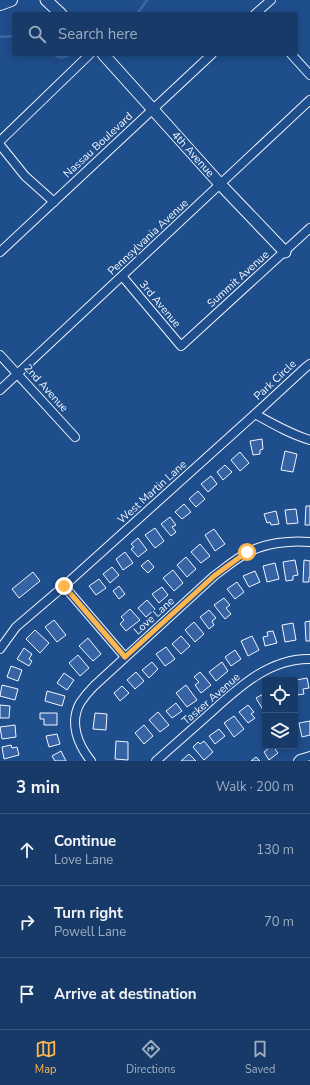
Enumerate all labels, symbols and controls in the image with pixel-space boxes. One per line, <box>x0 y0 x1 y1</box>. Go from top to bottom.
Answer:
search box <box>12 12 298 56</box>
icon: search <box>26 23 48 45</box>
text: Search here <box>58 24 138 44</box>
street label: Nassau Boulevard <box>60 109 136 181</box>
street label: 4th Avenue <box>168 128 218 180</box>
street label: Pennsylvania Avenue <box>104 196 192 278</box>
street label: Summit Avenue <box>204 247 272 311</box>
street label: 3rd Avenue <box>136 277 184 331</box>
street label: Park Circle <box>251 356 300 403</box>
street label: 2nd Avenue <box>21 361 72 415</box>
street label: West Martin Lane <box>114 457 190 527</box>
route start <box>238 543 256 561</box>
route end <box>55 577 73 595</box>
street label: Love Lane <box>130 594 178 638</box>
street label: Tasker Avenue <box>179 670 243 728</box>
map controls <box>262 677 298 749</box>
button: locate <box>262 677 298 713</box>
button: layers <box>262 713 298 749</box>
text: 3 min <box>16 776 60 799</box>
text: Walk · 200 m <box>216 778 294 796</box>
text: Continue <box>54 831 116 851</box>
icon: ahead <box>16 839 38 861</box>
text: 130 m <box>256 841 294 859</box>
text: Love Lane <box>54 851 113 869</box>
text: Turn right <box>54 903 123 923</box>
icon: right <box>16 911 38 933</box>
text: 70 m <box>264 913 294 931</box>
text: Powell Lane <box>54 923 126 941</box>
icon: arrive <box>16 983 38 1005</box>
text: Arrive at destination <box>54 984 197 1004</box>
tab: Map <box>35 1038 57 1077</box>
tab: Directions <box>126 1038 176 1077</box>
tab: Saved <box>245 1038 275 1077</box>

